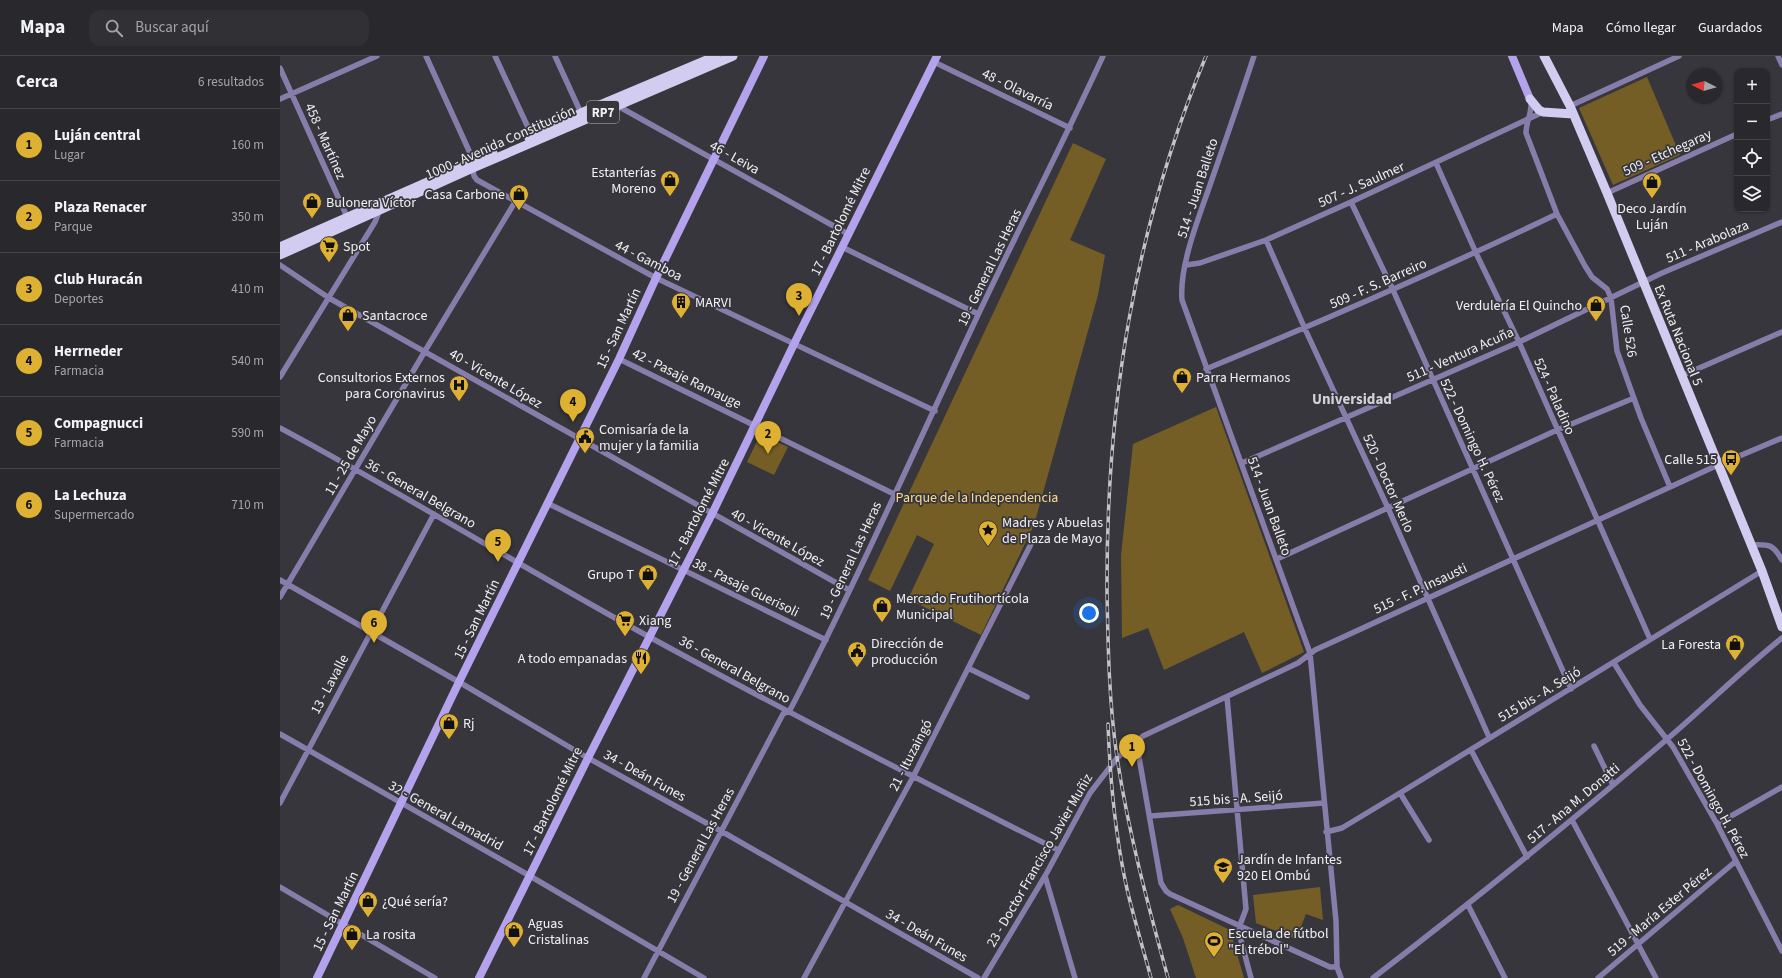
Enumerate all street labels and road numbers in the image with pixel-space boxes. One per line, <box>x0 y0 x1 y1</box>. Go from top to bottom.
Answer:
street label: 48 - Olavarría <box>978 64 1057 116</box>
street label: 458 - Martínez <box>299 100 351 183</box>
street label: 1000 - Avenida Constitución <box>422 101 578 185</box>
road number: RP7 <box>587 101 619 123</box>
street label: 509 - Etchegaray <box>1620 124 1715 181</box>
street label: 46 - Leiva <box>706 136 763 180</box>
street label: 514 - Juan Balleto <box>1172 136 1224 241</box>
street label: 507 - J. Saulmer <box>1315 157 1408 213</box>
street label: 17 - Bartolomé Mitre <box>806 164 876 279</box>
street label: 19 - General Las Heras <box>953 205 1027 329</box>
street label: 511 - Arabolaza <box>1663 215 1752 268</box>
street label: 44 - Gamboa <box>611 235 686 286</box>
street label: 509 - F. S. Barreiro <box>1327 254 1430 314</box>
street label: Ex Ruta Nacional 5 <box>1649 282 1707 389</box>
street label: 15 - San Martín <box>592 285 646 372</box>
street label: Calle 526 <box>1614 304 1642 359</box>
street label: 511 - Ventura Acuña <box>1404 322 1517 388</box>
street label: 40 - Vicente López <box>445 344 546 414</box>
street label: 42 - Pasaje Ramauge <box>629 344 745 414</box>
street label: 524 - Paladino <box>1528 355 1580 438</box>
street label: 522 - Domingo H. Pérez <box>1435 375 1510 506</box>
street label: 11 - 25 de Mayo <box>320 412 382 499</box>
street label: 520 - Doctor Merlo <box>1357 431 1419 536</box>
street label: 36 - General Belgrano <box>362 454 479 534</box>
street label: 514 - Juan Balleto <box>1242 454 1296 559</box>
street label: 17 - Bartolomé Mitre <box>663 455 735 570</box>
street label: 19 - General Las Heras <box>815 498 887 623</box>
street label: 40 - Vicente López <box>727 504 828 572</box>
street label: 38 - Pasaje Guerisoli <box>689 553 802 622</box>
street label: 515 - F. P. Insausti <box>1370 558 1471 619</box>
street label: 15 - San Martín <box>449 576 505 663</box>
street label: 36 - General Belgrano <box>675 631 794 709</box>
street label: 13 - Lavalle <box>306 651 354 718</box>
street label: 515 bis - A. Seijó <box>1494 662 1585 728</box>
street label: 21 - Ituzaingó <box>884 716 938 795</box>
street label: 522 - Domingo H. Pérez <box>1672 735 1755 862</box>
street label: 17 - Bartolomé Mitre <box>518 744 588 859</box>
street label: 34 - Deán Funes <box>600 745 689 807</box>
street label: 517 - Ana M. Donatti <box>1523 759 1624 849</box>
street label: 23 - Doctor Francisco Javier Muñiz <box>982 770 1098 951</box>
street label: 32 - General Lamadrid <box>385 776 507 856</box>
street label: 19 - General Las Heras <box>662 784 740 907</box>
street label: 515 bis - A. Seijó <box>1189 786 1283 812</box>
street label: 519 - María Ester Pérez <box>1603 862 1716 961</box>
street label: 15 - San Martín <box>308 868 364 955</box>
street label: 34 - Deán Funes <box>882 904 971 967</box>

